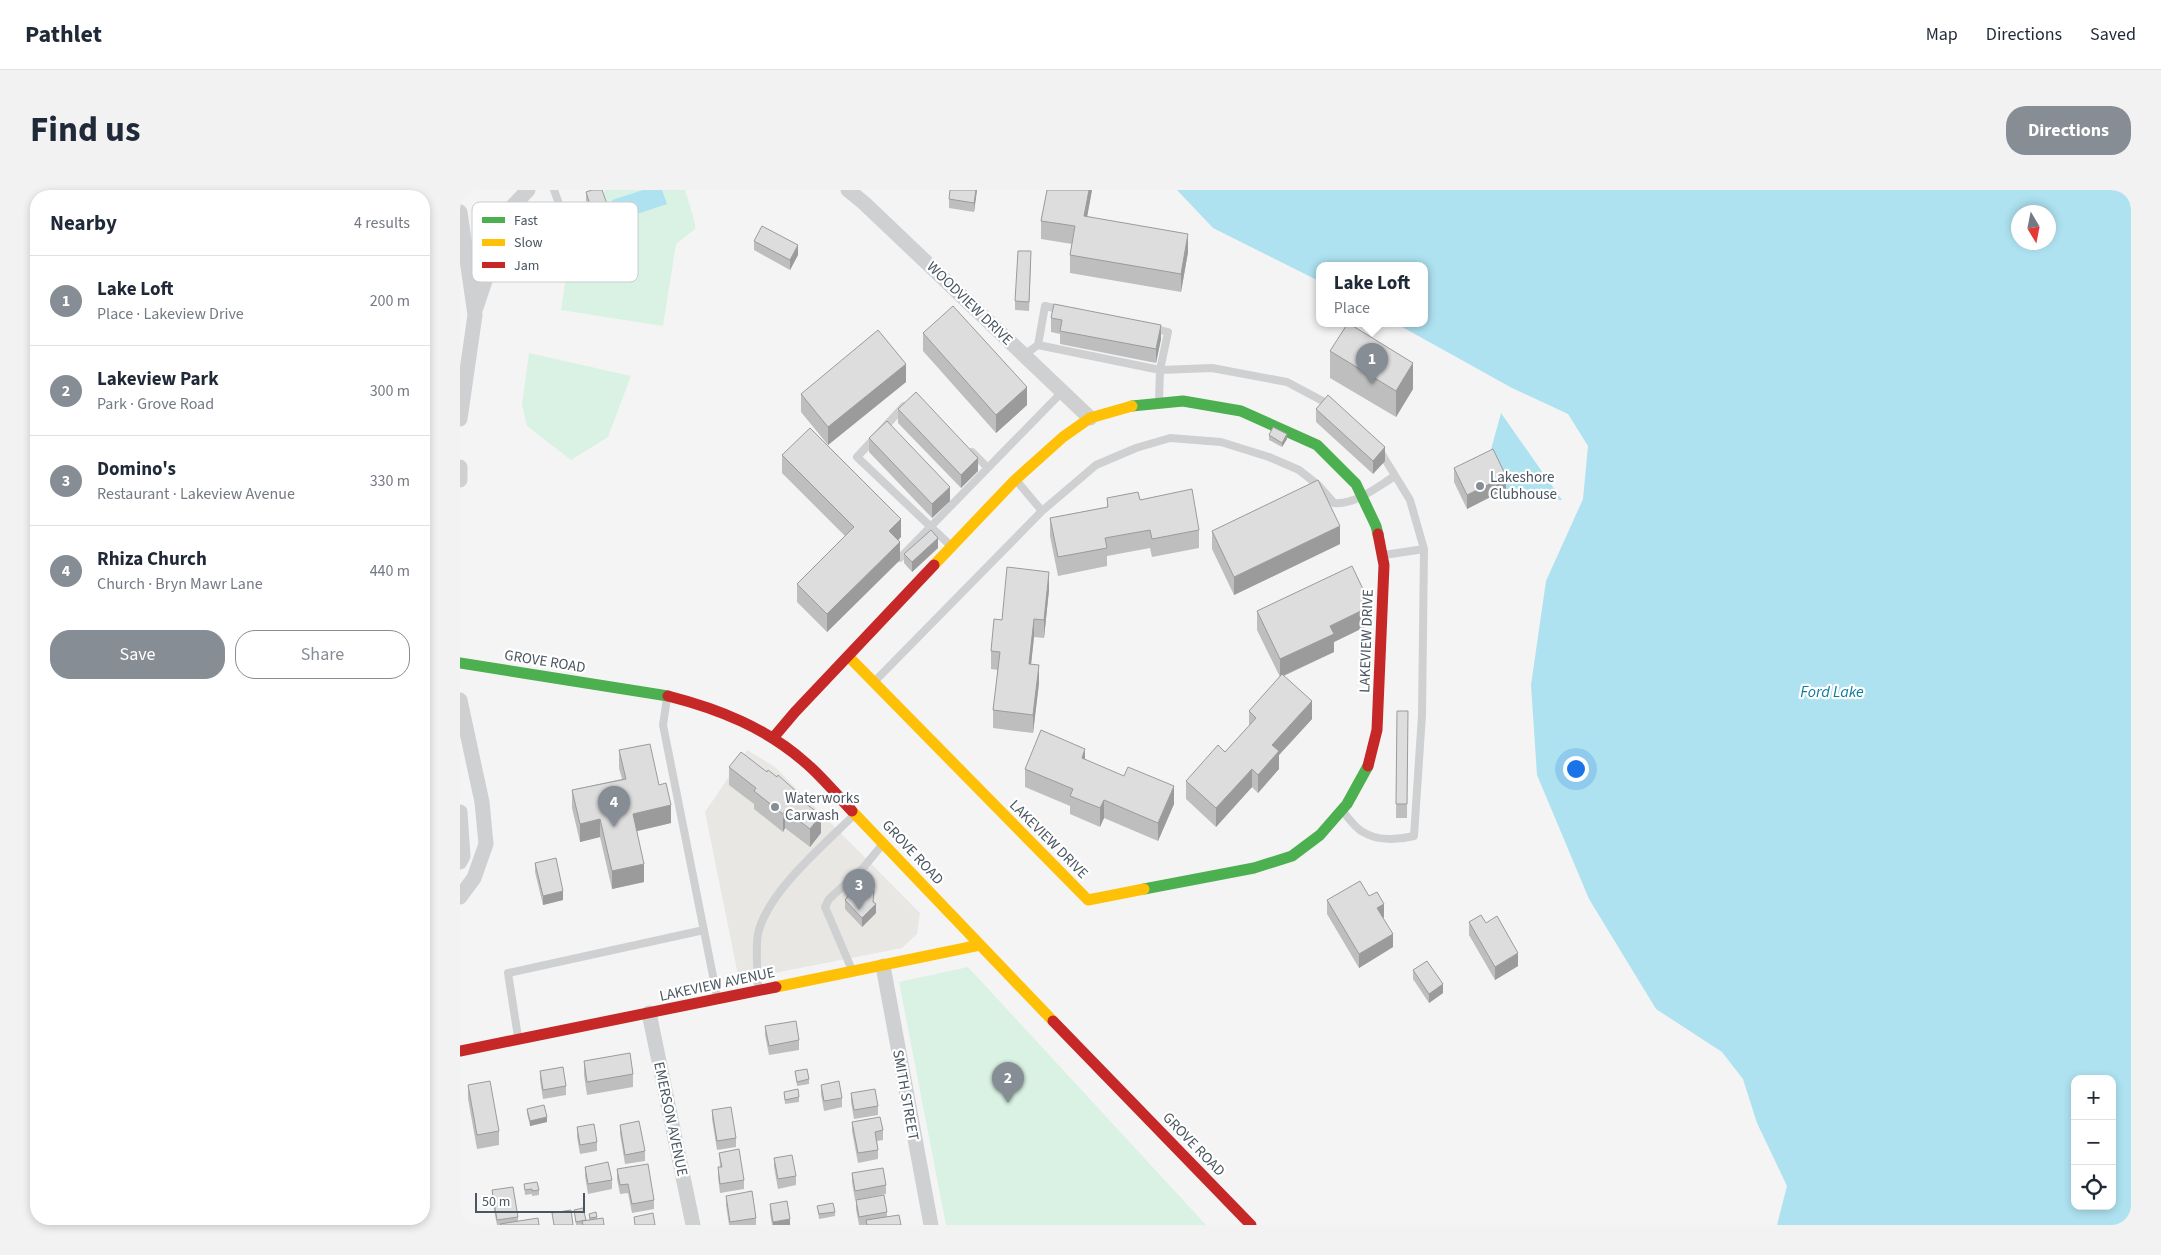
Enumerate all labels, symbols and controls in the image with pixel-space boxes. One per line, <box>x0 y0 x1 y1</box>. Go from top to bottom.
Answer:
text: Pathlet <box>25 17 102 52</box>
text: Map <box>1926 22 1958 47</box>
text: Directions <box>1986 22 2062 47</box>
text: Saved <box>2090 22 2136 47</box>
text: Find us <box>30 105 140 155</box>
button: Directions <box>2006 106 2131 155</box>
legend <box>472 202 638 282</box>
north arrow <box>2011 205 2056 250</box>
text: Nearby <box>50 208 117 238</box>
text: Fast <box>514 211 538 231</box>
text: 4 results <box>354 212 410 234</box>
text: Slow <box>514 233 543 253</box>
text: Jam <box>514 256 539 276</box>
street label: WOODVIEW DRIVE <box>922 257 1017 350</box>
popup <box>1316 262 1428 327</box>
text: Lake Loft <box>1334 270 1410 297</box>
text: Lake Loft <box>97 276 173 303</box>
text: 1 <box>62 290 70 312</box>
text: 200 m <box>370 290 410 312</box>
text: Place <box>1334 297 1370 319</box>
text: Place · Lakeview Drive <box>97 303 244 325</box>
pin: 1 <box>1356 343 1388 384</box>
text: Lakeview Park <box>97 366 219 393</box>
text: 2 <box>62 380 70 402</box>
text: 300 m <box>370 380 410 402</box>
text: Park · Grove Road <box>97 393 214 415</box>
text: Domino's <box>97 456 176 483</box>
place label: Lakeshore Clubhouse <box>1490 467 1557 505</box>
text: 3 <box>62 470 70 492</box>
text: 330 m <box>370 470 410 492</box>
marker: Lakeshore Clubhouse <box>1474 480 1486 492</box>
text: Restaurant · Lakeview Avenue <box>97 483 295 505</box>
text: Rhiza Church <box>97 546 207 573</box>
text: 4 <box>62 560 70 582</box>
text: 440 m <box>370 560 410 582</box>
text: Church · Bryn Mawr Lane <box>97 573 263 595</box>
street label: LAKEVIEW DRIVE <box>1354 589 1379 693</box>
button: Save <box>50 630 225 679</box>
button: Share <box>235 630 410 679</box>
street label: GROVE ROAD <box>503 645 587 678</box>
water label: Ford Lake <box>1800 681 1864 703</box>
your location <box>1563 756 1589 782</box>
pin: 4 <box>598 786 630 827</box>
place label: Waterworks Carwash <box>785 788 859 826</box>
street label: LAKEVIEW DRIVE <box>1005 795 1093 884</box>
marker: Waterworks Carwash <box>769 801 781 813</box>
street label: GROVE ROAD <box>877 815 948 889</box>
pin: 3 <box>843 869 875 910</box>
street label: LAKEVIEW AVENUE <box>658 962 777 1007</box>
street label: SMITH STREET <box>887 1048 924 1142</box>
street label: EMERSON AVENUE <box>648 1060 693 1178</box>
pin: 2 <box>992 1062 1024 1103</box>
map controls <box>2071 1075 2116 1210</box>
button: + <box>2071 1075 2116 1120</box>
street label: GROVE ROAD <box>1158 1108 1230 1181</box>
button: − <box>2071 1120 2116 1165</box>
button: locate <box>2071 1165 2116 1210</box>
scale bar <box>475 1190 585 1213</box>
text: 50 m <box>482 1192 510 1212</box>

